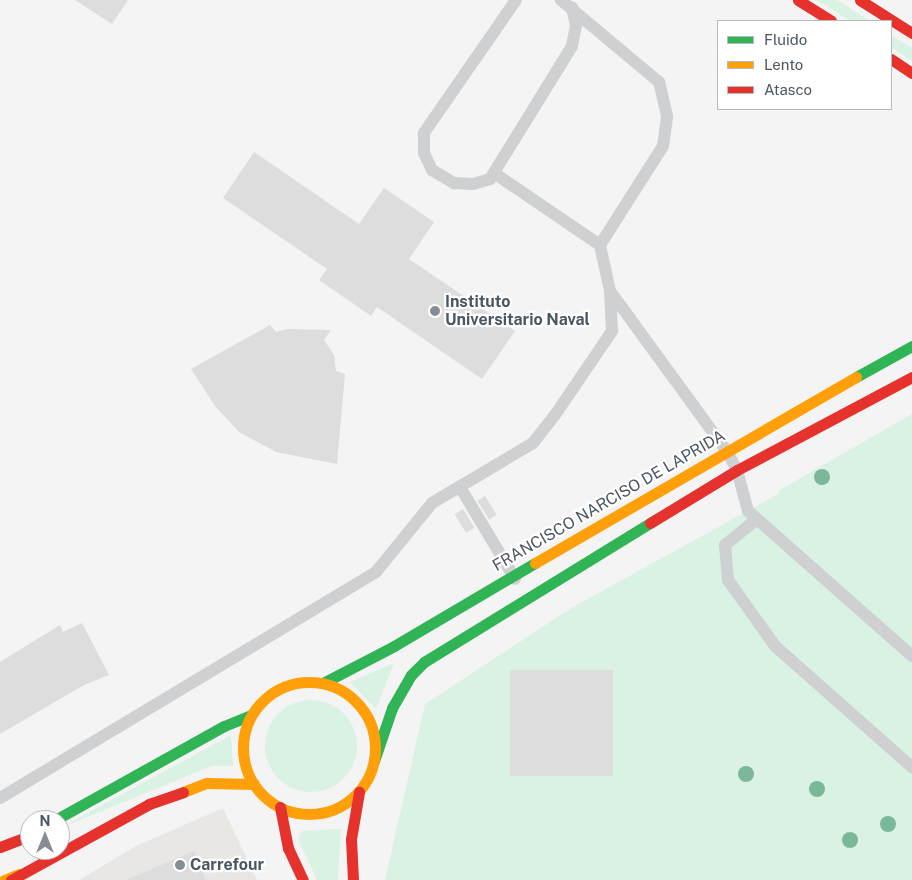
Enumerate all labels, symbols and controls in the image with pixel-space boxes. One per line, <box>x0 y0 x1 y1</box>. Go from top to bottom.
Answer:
legend <box>717 20 892 110</box>
text: Fluido <box>764 31 807 48</box>
text: Lento <box>764 56 803 73</box>
text: Atasco <box>764 81 812 98</box>
place label: Instituto Universitario Naval <box>445 292 590 330</box>
marker: Instituto Universitario Naval <box>429 305 441 317</box>
street label: FRANCISCO NARCISO DE LAPRIDA <box>489 426 729 576</box>
north arrow <box>20 810 70 860</box>
text: N <box>40 813 50 829</box>
place label: Carrefour <box>190 855 264 875</box>
marker: Carrefour <box>174 859 186 871</box>

